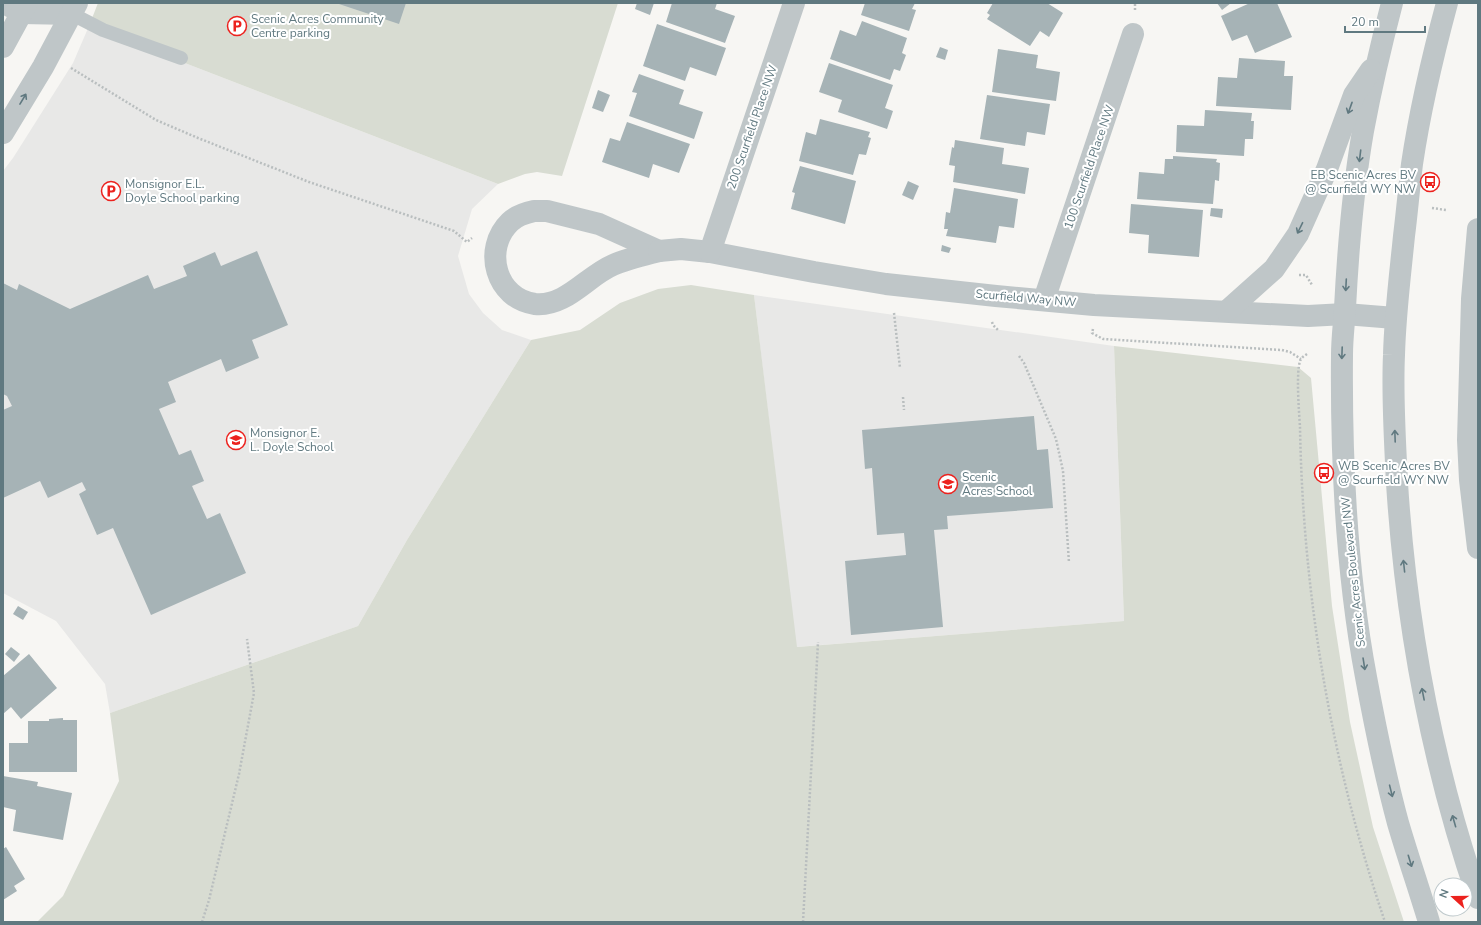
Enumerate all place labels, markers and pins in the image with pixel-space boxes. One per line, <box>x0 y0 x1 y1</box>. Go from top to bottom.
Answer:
place label: Scenic Acres Community Centre parking <box>251 11 385 41</box>
parking icon: Scenic Acres Community Centre parking <box>226 15 248 37</box>
place label: EB Scenic Acres BV @ Scurfield WY NW <box>1305 167 1417 197</box>
bus stop icon: EB Scenic Acres BV @ Scurfield WY NW <box>1419 171 1441 193</box>
place label: Monsignor E.L. Doyle School parking <box>125 176 240 206</box>
parking icon: Monsignor E.L. Doyle School parking <box>100 180 122 202</box>
place label: Monsignor E. L. Doyle School <box>250 425 334 455</box>
school or university icon: Monsignor E. L. Doyle School <box>225 429 247 451</box>
place label: WB Scenic Acres BV @ Scurfield WY NW <box>1338 458 1451 488</box>
bus stop icon: WB Scenic Acres BV @ Scurfield WY NW <box>1313 462 1335 484</box>
place label: Scenic Acres School <box>962 469 1033 499</box>
school or university icon: Scenic Acres School <box>937 473 959 495</box>

